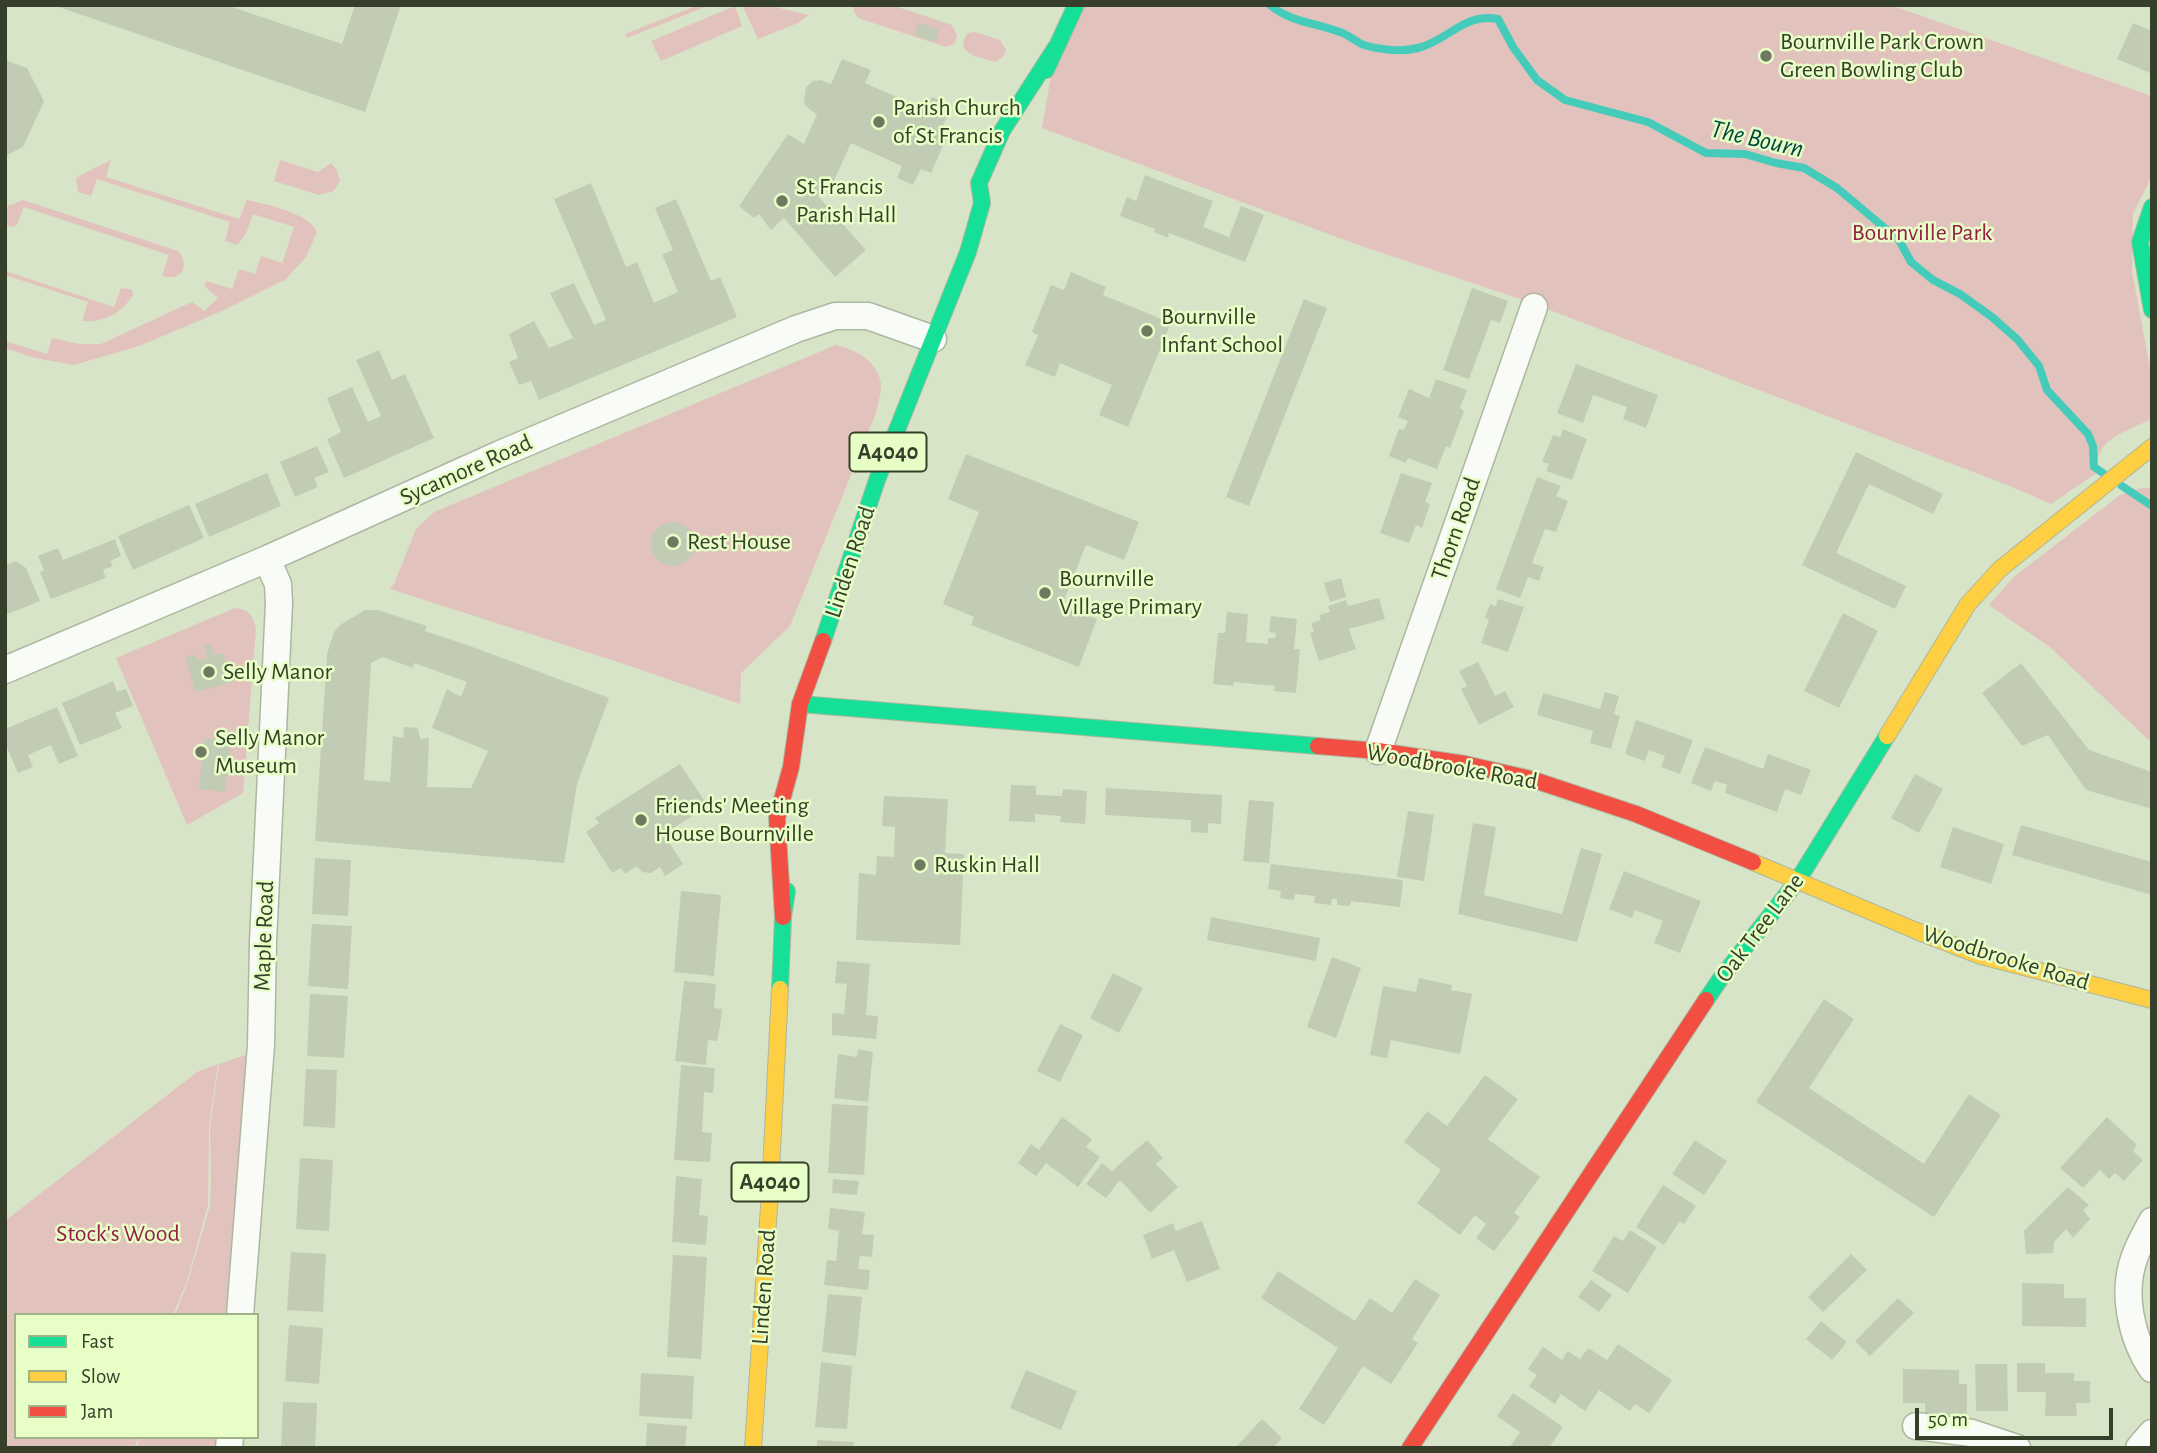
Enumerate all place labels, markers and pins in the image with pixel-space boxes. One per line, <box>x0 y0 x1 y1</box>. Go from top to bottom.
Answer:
place label: Bournville Park Crown Green Bowling Club <box>1780 28 1984 84</box>
marker: Bournville Park Crown Green Bowling Club <box>1758 48 1774 64</box>
place label: Parish Church of St Francis <box>893 94 1021 150</box>
marker: Parish Church of St Francis <box>871 114 887 130</box>
place label: St Francis Parish Hall <box>796 173 896 229</box>
marker: St Francis Parish Hall <box>774 193 790 209</box>
place label: Bournville Infant School <box>1161 303 1283 359</box>
marker: Bournville Infant School <box>1139 323 1155 339</box>
place label: Rest House <box>687 528 791 556</box>
marker: Rest House <box>665 534 681 550</box>
place label: Bournville Village Primary <box>1059 565 1202 621</box>
marker: Bournville Village Primary <box>1037 585 1053 601</box>
place label: Selly Manor <box>223 658 332 686</box>
marker: Selly Manor <box>201 664 217 680</box>
place label: Selly Manor Museum <box>215 724 324 780</box>
marker: Selly Manor Museum <box>193 744 209 760</box>
place label: Friends' Meeting House Bournville <box>655 792 814 848</box>
marker: Friends' Meeting House Bournville <box>633 812 649 828</box>
place label: Ruskin Hall <box>934 851 1040 879</box>
marker: Ruskin Hall <box>912 857 928 873</box>

